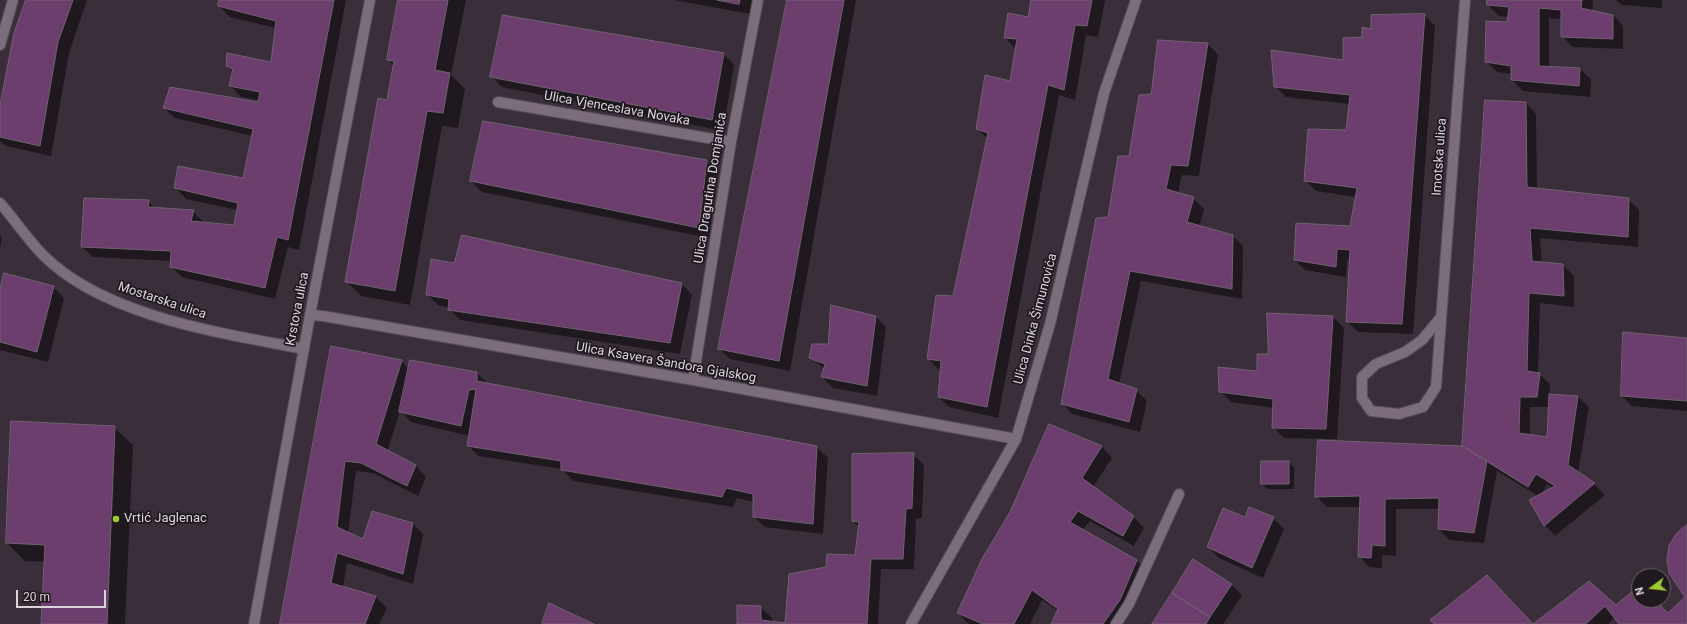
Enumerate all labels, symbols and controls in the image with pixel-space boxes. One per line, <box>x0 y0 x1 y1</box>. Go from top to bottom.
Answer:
street label: Ulica Vjenceslava Novaka <box>543 88 691 130</box>
street label: Ulica Dragutina Domjanića <box>691 111 731 265</box>
street label: Imotska ulica <box>1430 118 1450 196</box>
street label: Ulica Dinka Šimunovića <box>1011 252 1061 386</box>
street label: Krstova ulica <box>283 271 313 347</box>
street label: Mostarska ulica <box>116 279 208 323</box>
street label: Ulica Ksavera Šandora Gjalskog <box>575 339 757 387</box>
place label: Vrtić Jaglenac <box>124 511 207 527</box>
marker: Vrtić Jaglenac <box>111 514 121 524</box>
north arrow <box>1631 568 1671 608</box>
scale bar <box>18 582 108 608</box>
text: N <box>1633 586 1647 596</box>
text: 20 m <box>23 590 50 604</box>

